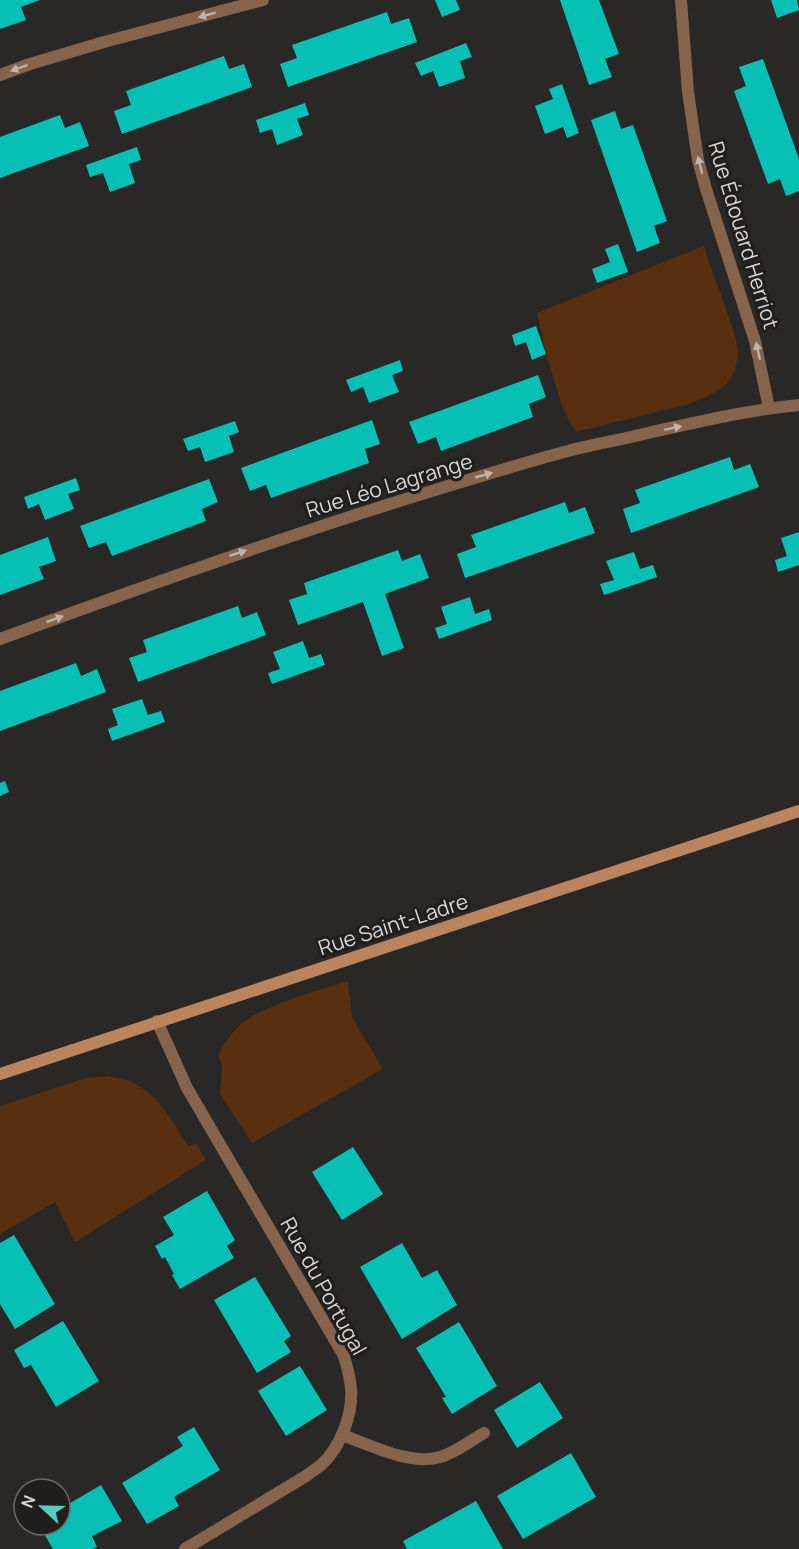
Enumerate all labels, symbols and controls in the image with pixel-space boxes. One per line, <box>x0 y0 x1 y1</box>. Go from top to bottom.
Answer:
one-way arrow <box>198 10 216 20</box>
one-way arrow <box>10 64 28 74</box>
street label: Rue Édouard Herriot <box>702 138 786 332</box>
one-way arrow <box>694 155 704 174</box>
one-way arrow <box>752 341 762 360</box>
one-way arrow <box>664 422 683 432</box>
street label: Rue Léo Lagrange <box>302 446 476 524</box>
one-way arrow <box>475 470 493 479</box>
one-way arrow <box>230 548 248 558</box>
one-way arrow <box>46 613 64 623</box>
street label: Rue Saint-Ladre <box>315 887 471 961</box>
street label: Rue du Portugal <box>274 1212 374 1360</box>
north arrow <box>12 1477 72 1537</box>
text: N <box>16 1492 40 1511</box>

